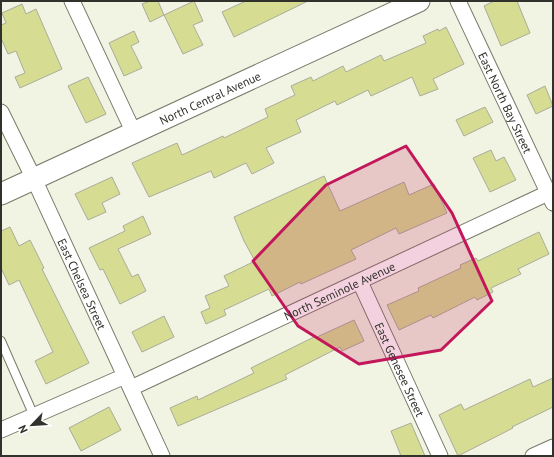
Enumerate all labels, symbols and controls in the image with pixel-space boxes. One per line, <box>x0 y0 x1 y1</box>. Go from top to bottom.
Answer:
street label: East North Bay Street <box>476 50 536 155</box>
street label: North Central Avenue <box>157 68 263 127</box>
street label: East Chelsea Street <box>55 236 110 332</box>
street label: North Seminole Avenue <box>281 258 397 323</box>
street label: East Genesee Street <box>372 320 428 419</box>
north arrow <box>12 405 52 445</box>
text: N <box>15 423 31 435</box>

